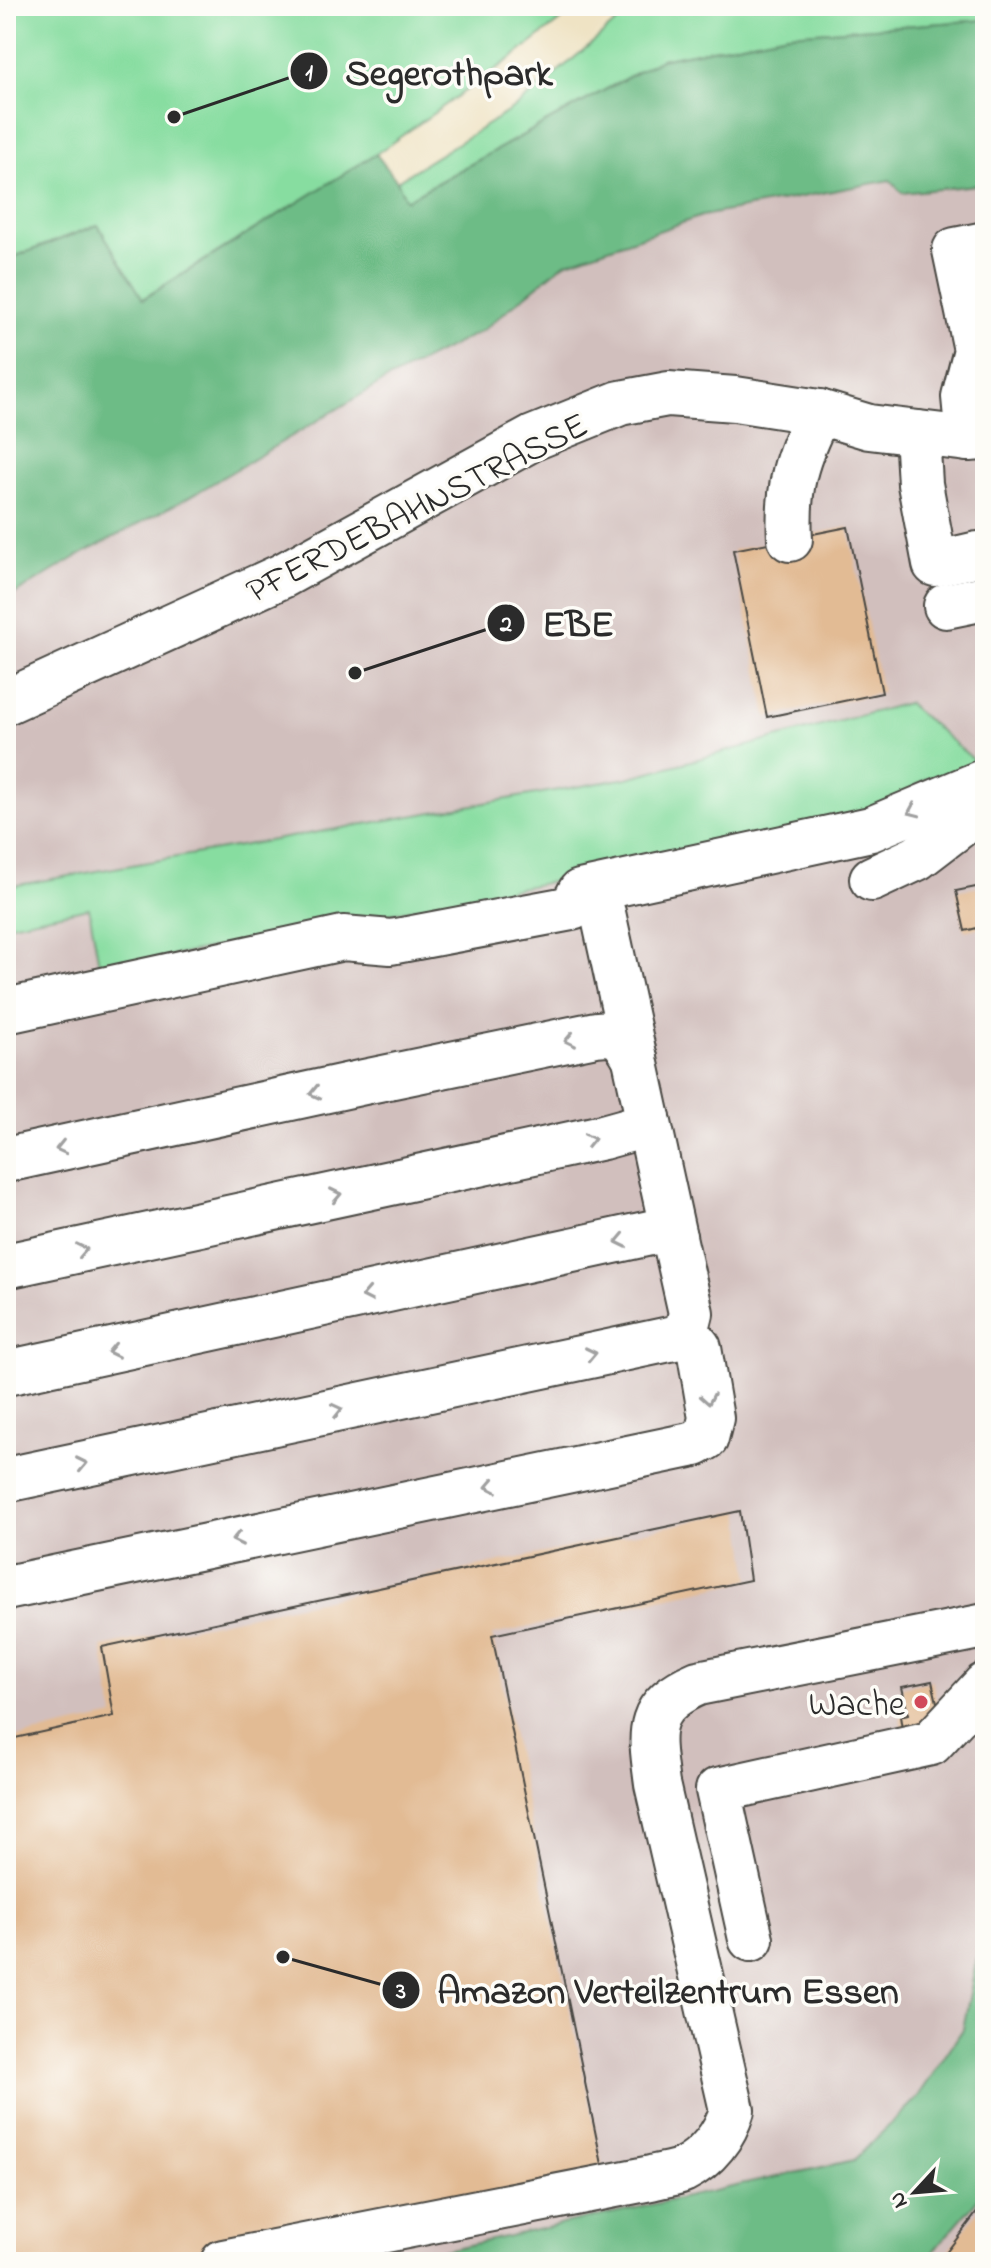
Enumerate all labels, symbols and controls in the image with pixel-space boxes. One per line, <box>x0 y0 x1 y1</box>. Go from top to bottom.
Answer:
callout: Segerothpark <box>289 40 568 102</box>
text: Segerothpark <box>345 48 554 104</box>
text: 1 <box>305 57 313 92</box>
street label: PFERDEBAHNSTRASSE <box>238 401 598 619</box>
callout: EBE <box>486 592 630 654</box>
text: EBE <box>542 599 614 655</box>
text: 2 <box>499 608 512 643</box>
one-way arrow <box>907 801 921 817</box>
one-way arrow <box>563 1031 577 1048</box>
one-way arrow <box>309 1083 322 1100</box>
one-way arrow <box>583 1132 597 1149</box>
one-way arrow <box>55 1139 68 1156</box>
one-way arrow <box>329 1187 343 1204</box>
one-way arrow <box>615 1232 629 1249</box>
one-way arrow <box>75 1242 88 1259</box>
one-way arrow <box>361 1286 374 1303</box>
one-way arrow <box>107 1342 121 1359</box>
one-way arrow <box>583 1346 597 1363</box>
one-way arrow <box>699 1393 716 1406</box>
one-way arrow <box>329 1402 343 1419</box>
one-way arrow <box>76 1457 89 1474</box>
one-way arrow <box>485 1477 499 1494</box>
one-way arrow <box>230 1530 244 1547</box>
place label: Wache <box>808 1680 906 1733</box>
marker: Wache <box>912 1693 930 1711</box>
callout: Amazon Verteilzentrum Essen <box>381 1959 915 2021</box>
text: Amazon Verteilzentrum Essen <box>437 1966 899 2022</box>
text: 3 <box>395 1975 406 2010</box>
north arrow <box>875 2152 955 2232</box>
text: N <box>882 2186 917 2213</box>

